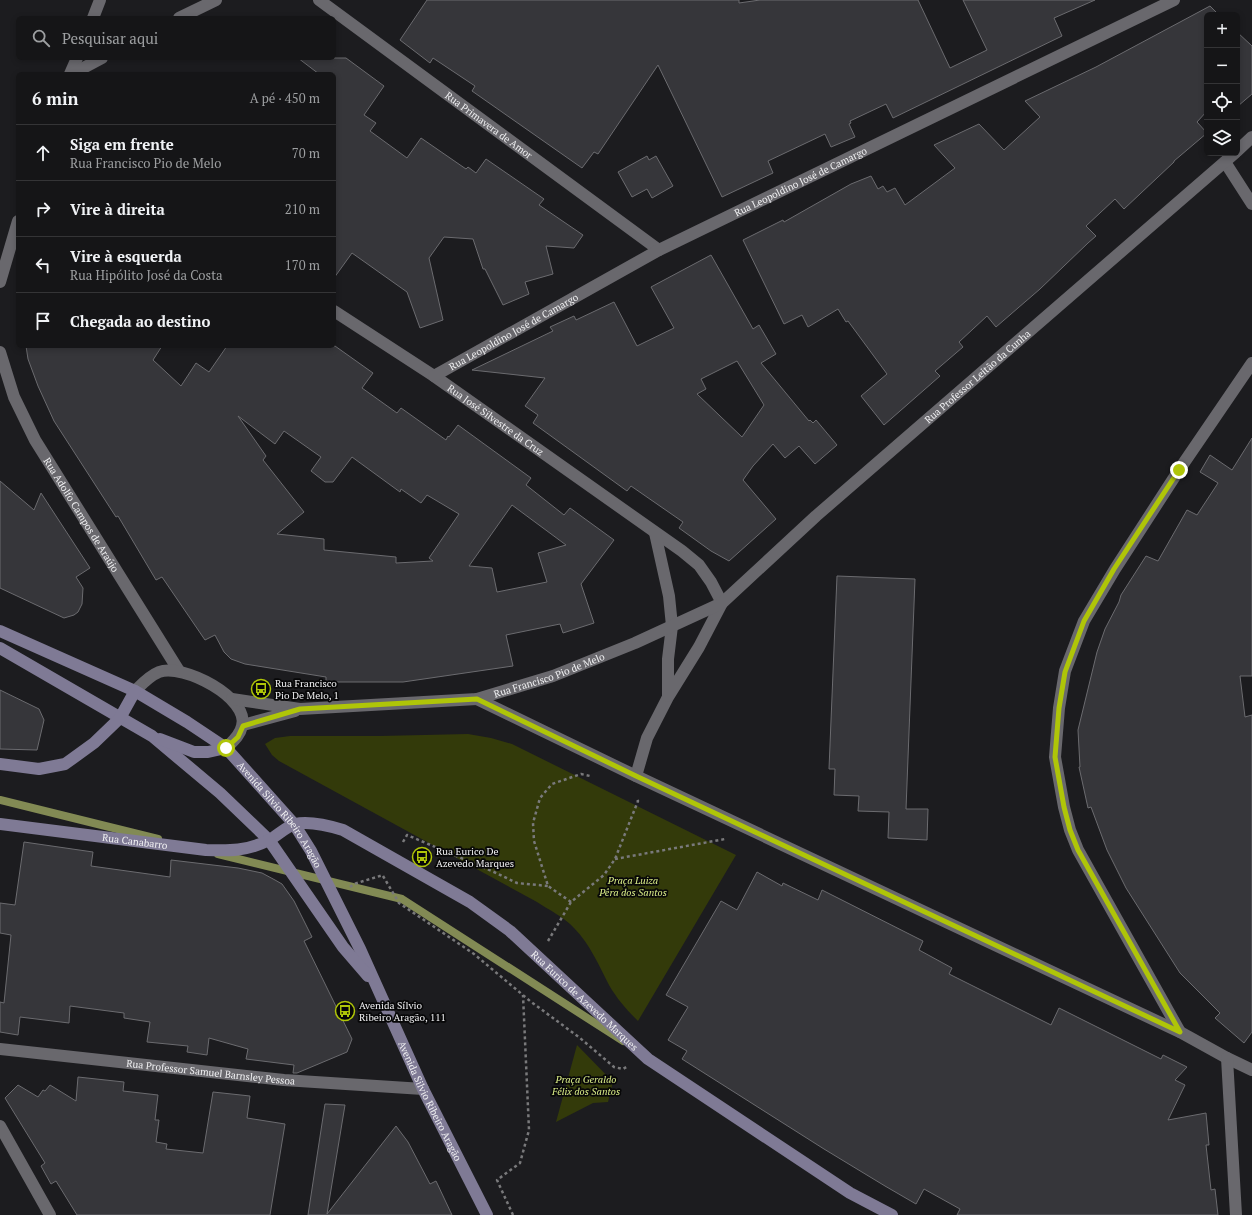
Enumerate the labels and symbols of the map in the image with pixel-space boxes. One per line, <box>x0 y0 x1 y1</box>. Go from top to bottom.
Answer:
street label: Rua Primavera de Amor <box>443 89 535 161</box>
street label: Rua Leopoldino José de Camargo <box>732 143 869 219</box>
street label: Rua Leopoldino José de Camargo <box>447 290 581 373</box>
street label: Rua Professor Leitão da Cunha <box>922 327 1033 426</box>
street label: Rua José Silvestre da Cruz <box>445 381 547 458</box>
street label: Rua Adolfo Campos de Araújo <box>41 455 122 575</box>
route end <box>1170 461 1188 479</box>
street label: Rua Francisco Pio de Melo <box>492 649 607 700</box>
place label: Rua Francisco Pio De Melo, 1 <box>275 677 339 702</box>
bus stop icon: Rua Francisco Pio De Melo, 1 <box>250 678 272 700</box>
route start <box>217 739 235 757</box>
street label: Avenida Silvio Ribeiro Aragão <box>235 759 325 870</box>
street label: Rua Canabarro <box>101 830 169 852</box>
place label: Rua Eurico De Azevedo Marques <box>436 845 514 870</box>
bus stop icon: Rua Eurico De Azevedo Marques <box>411 846 433 868</box>
park label: Praça Luiza Pêra dos Santos <box>598 874 667 899</box>
street label: Rua Eurico de Azevedo Marques <box>528 947 641 1053</box>
place label: Avenida Sílvio Ribeiro Aragão, 111 <box>359 999 446 1024</box>
bus stop icon: Avenida Sílvio Ribeiro Aragão, 111 <box>334 1000 356 1022</box>
street label: Avenida Silvio Ribeiro Aragão <box>396 1039 465 1163</box>
street label: Rua Professor Samuel Barnsley Pessoa <box>126 1056 296 1087</box>
park label: Praça Geraldo Félix dos Santos <box>551 1073 620 1098</box>

